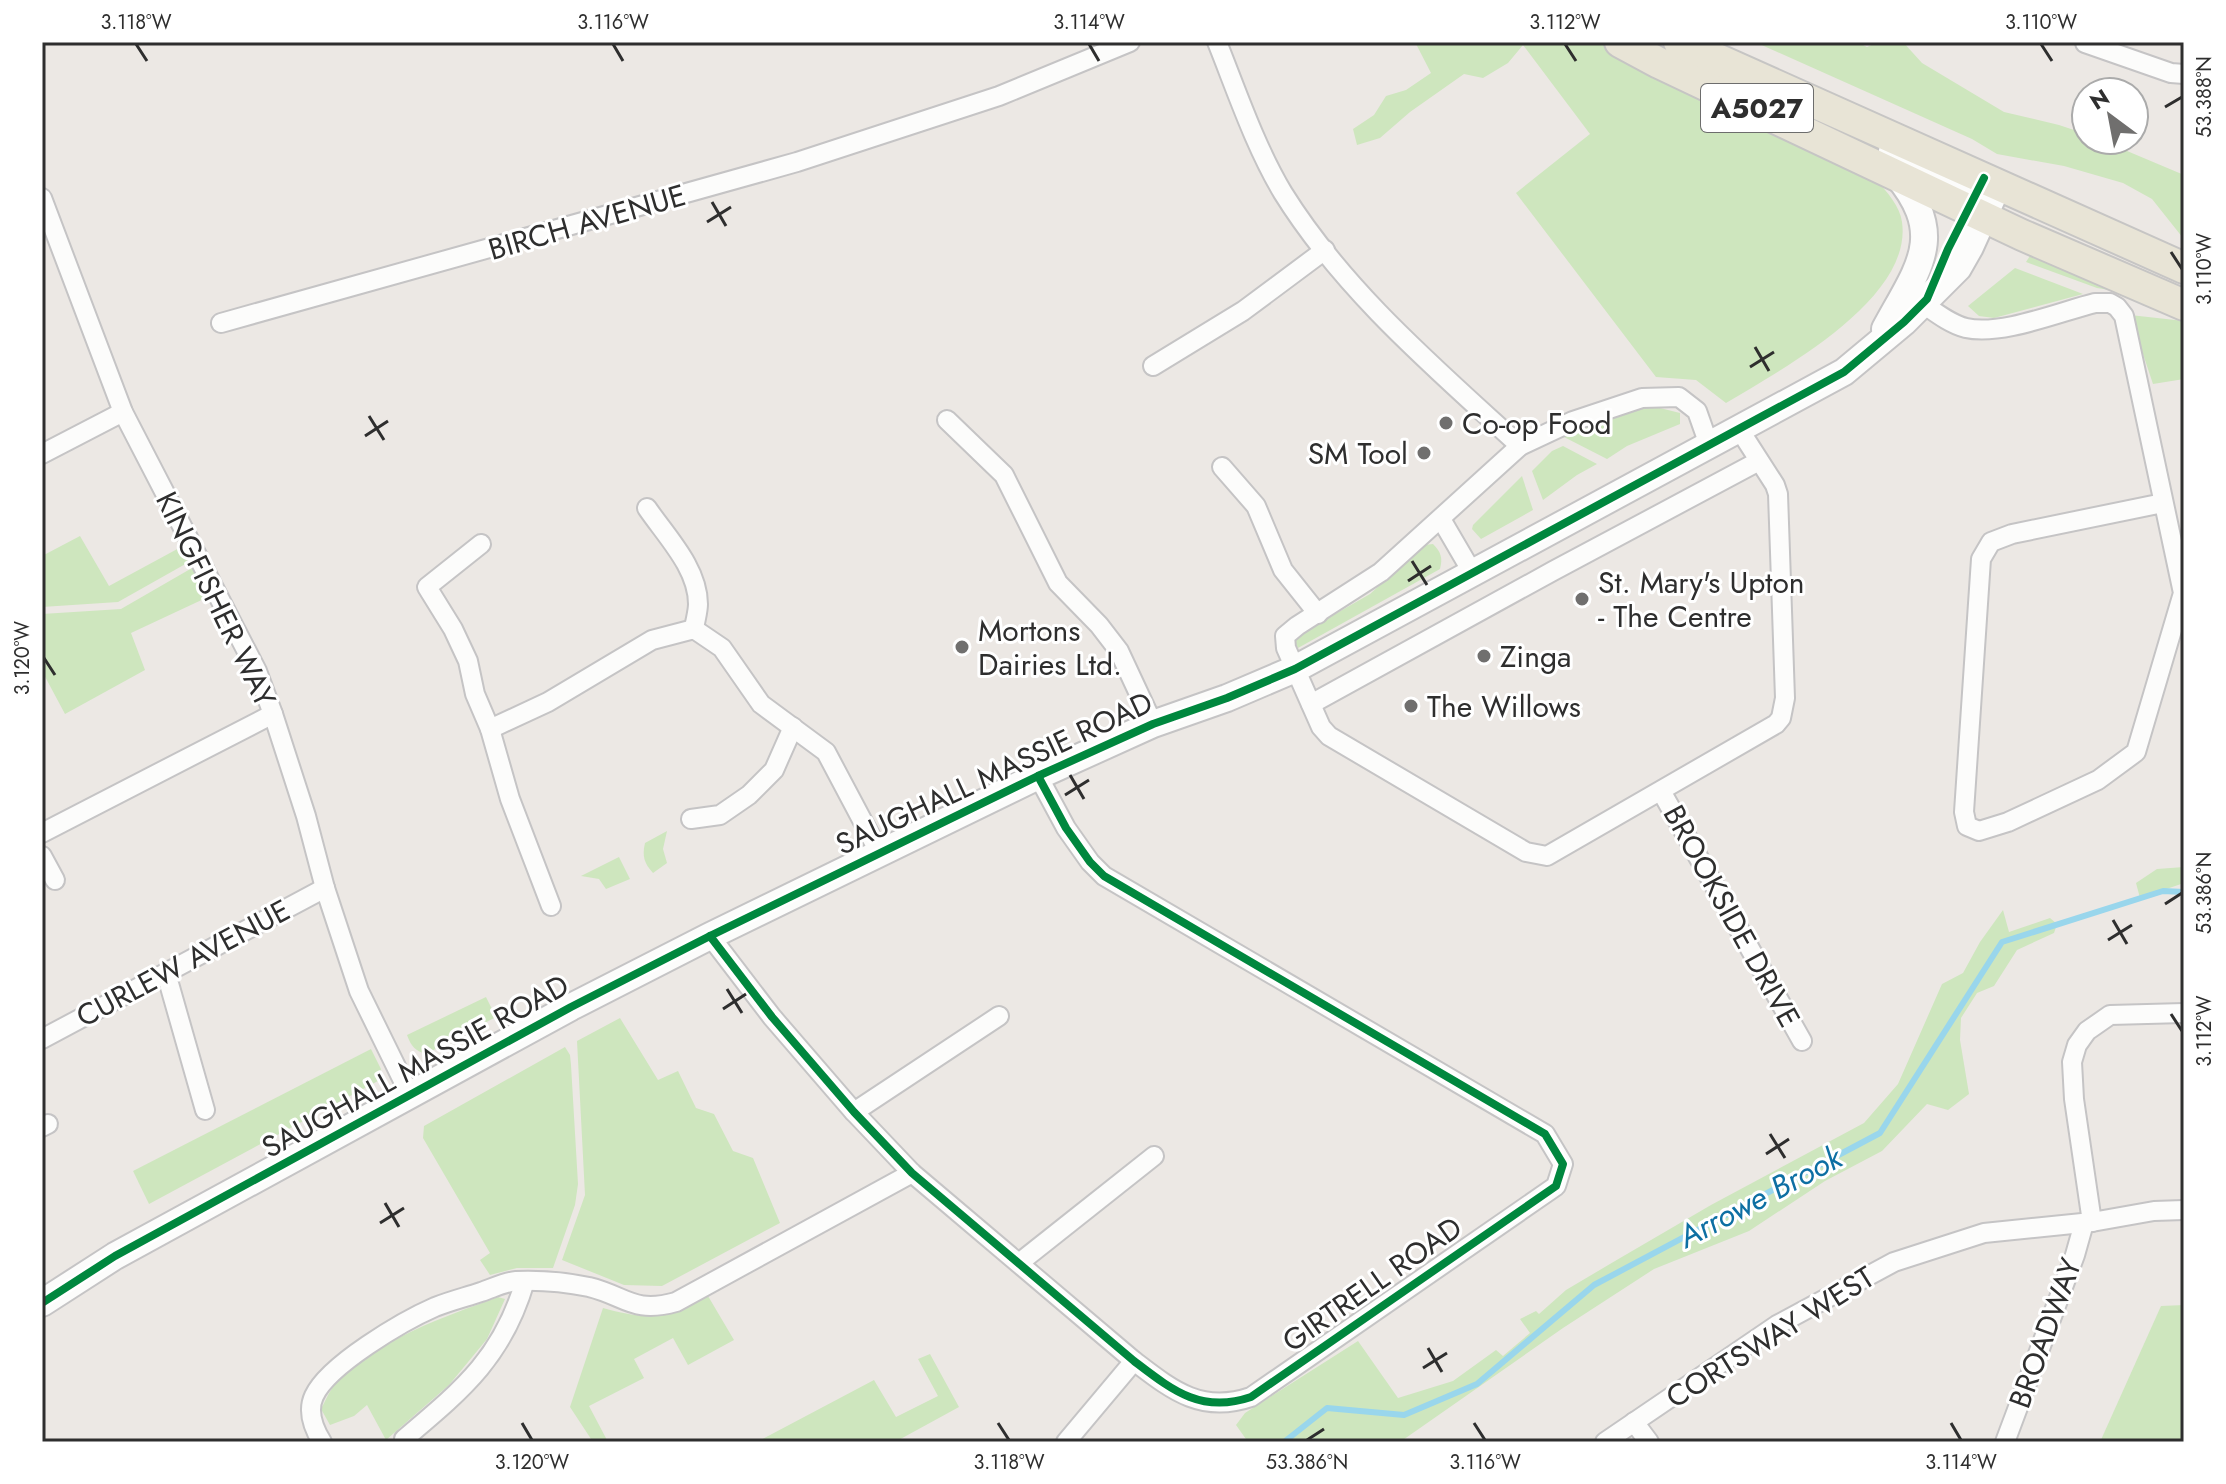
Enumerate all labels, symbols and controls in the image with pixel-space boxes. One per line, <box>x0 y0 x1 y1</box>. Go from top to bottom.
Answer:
text: 3.118°W <box>101 8 172 37</box>
text: 3.116°W <box>577 8 649 37</box>
text: 3.114°W <box>1053 8 1125 37</box>
text: 3.112°W <box>1529 8 1601 37</box>
text: 3.110°W <box>2005 8 2077 37</box>
text: 53.388°N <box>2190 56 2219 138</box>
north arrow <box>2070 76 2150 156</box>
text: N <box>2084 81 2115 117</box>
road number: A5027 <box>1701 84 1813 132</box>
street label: BIRCH AVENUE <box>483 173 691 271</box>
text: 3.110°W <box>2190 233 2219 305</box>
place label: Co-op Food <box>1462 402 1612 445</box>
marker: Co-op Food <box>1437 414 1455 432</box>
place label: SM Tool <box>1308 432 1408 475</box>
marker: SM Tool <box>1415 444 1433 462</box>
street label: KINGFISHER WAY <box>145 484 287 714</box>
place label: St. Mary's Upton - The Centre <box>1598 561 1805 638</box>
marker: St. Mary's Upton - The Centre <box>1573 590 1591 608</box>
place label: Mortons Dairies Ltd. <box>978 609 1122 686</box>
text: 3.120°W <box>8 621 37 695</box>
place label: Zinga <box>1500 635 1571 678</box>
marker: Mortons Dairies Ltd. <box>953 638 971 656</box>
marker: Zinga <box>1475 647 1493 665</box>
street label: SAUGHALL MASSIE ROAD <box>829 681 1159 865</box>
place label: The Willows <box>1427 685 1581 728</box>
marker: The Willows <box>1402 697 1420 715</box>
street label: BROOKSIDE DRIVE <box>1653 797 1811 1035</box>
text: 53.386°N <box>2190 852 2219 934</box>
street label: CURLEW AVENUE <box>69 889 297 1037</box>
street label: SAUGHALL MASSIE ROAD <box>254 964 576 1168</box>
text: 3.112°W <box>2190 995 2219 1067</box>
water label: Arrowe Brook <box>1669 1134 1851 1260</box>
street label: GIRTRELL ROAD <box>1273 1206 1471 1362</box>
street label: BROADWAY <box>1998 1252 2092 1414</box>
street label: CORTSWAY WEST <box>1658 1256 1882 1418</box>
text: 3.120°W <box>495 1448 569 1477</box>
text: 3.118°W <box>974 1448 1045 1477</box>
text: 53.386°N <box>1266 1448 1348 1477</box>
text: 3.116°W <box>1449 1448 1521 1477</box>
text: 3.114°W <box>1925 1448 1997 1477</box>

